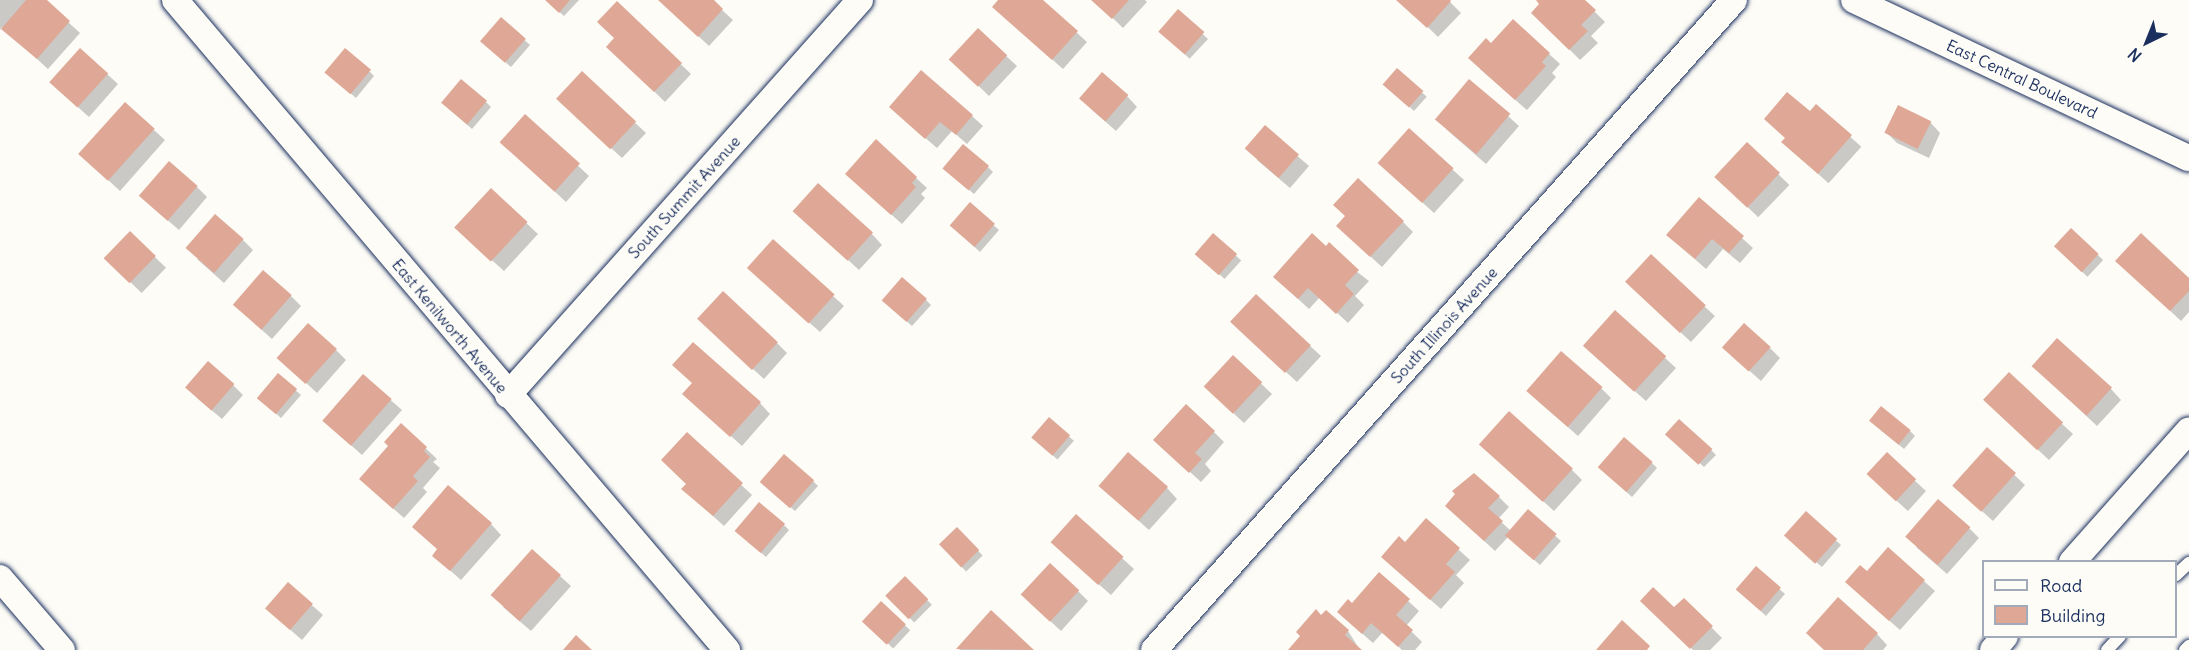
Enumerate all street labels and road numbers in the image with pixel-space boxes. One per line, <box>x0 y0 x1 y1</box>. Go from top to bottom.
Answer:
street label: East Central Boulevard <box>1943 36 2101 122</box>
street label: South Summit Avenue <box>624 132 744 262</box>
street label: East Kenilworth Avenue <box>388 255 512 397</box>
street label: South Illinois Avenue <box>1387 263 1501 387</box>

